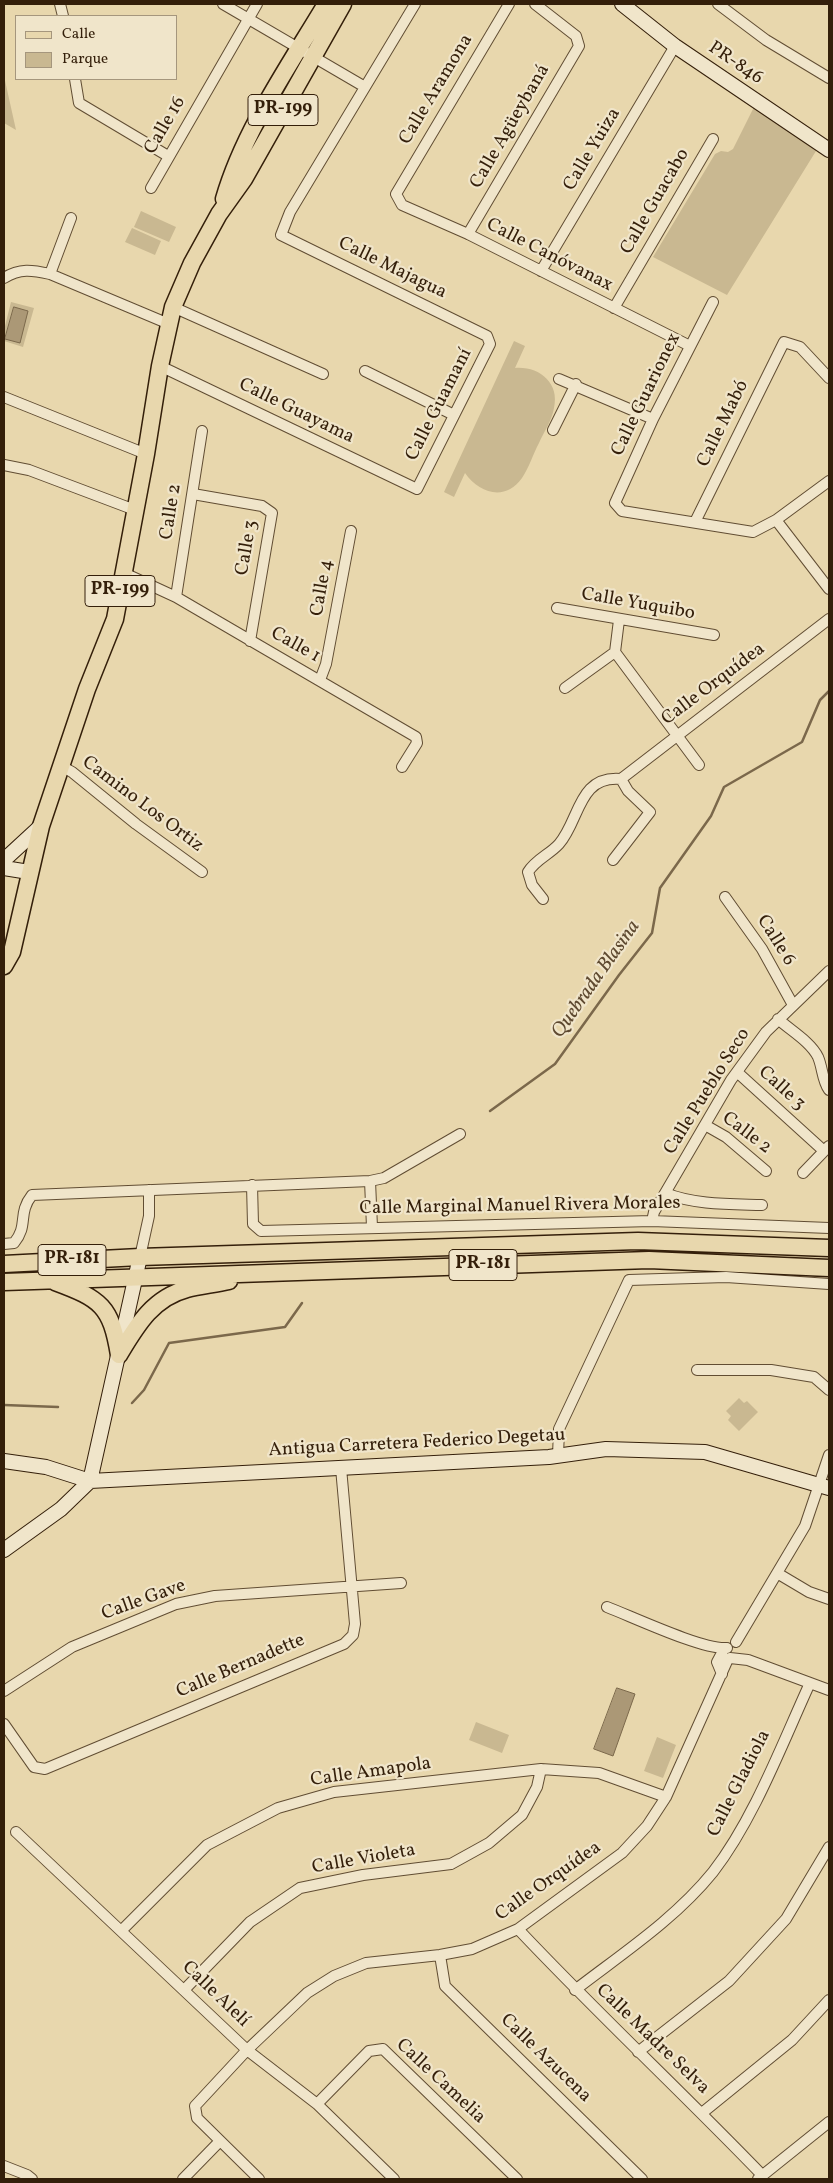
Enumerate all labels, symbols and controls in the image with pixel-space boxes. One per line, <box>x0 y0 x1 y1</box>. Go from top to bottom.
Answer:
legend <box>15 15 178 80</box>
text: Calle <box>62 24 95 45</box>
street label: Calle Aramona <box>395 31 479 149</box>
street label: PR-846 <box>703 37 767 91</box>
text: Parque <box>62 49 108 70</box>
street label: Calle Agüeybaná <box>466 61 556 193</box>
street label: Calle 16 <box>140 93 192 159</box>
road number: PR-199 <box>248 94 318 126</box>
street label: Calle Yuiza <box>559 104 627 196</box>
street label: Calle Guacabo <box>616 145 696 259</box>
street label: Calle Canóvanax <box>482 214 616 298</box>
street label: Calle Majagua <box>334 233 450 305</box>
street label: Calle Guarionex <box>607 330 687 460</box>
street label: Calle Guamaní <box>402 345 478 465</box>
street label: Calle Guayama <box>235 374 357 450</box>
street label: Calle Mabó <box>693 377 755 471</box>
street label: Calle 2 <box>156 482 188 542</box>
street label: Calle 3 <box>232 519 264 577</box>
street label: Calle 4 <box>307 558 339 618</box>
road number: PR-199 <box>85 576 155 606</box>
street label: Calle Yuquibo <box>579 584 697 626</box>
street label: Calle 1 <box>266 623 324 669</box>
street label: Calle Orquídea <box>658 639 770 731</box>
street label: Camino Los Ortiz <box>77 752 207 858</box>
street label: Calle 6 <box>751 911 799 971</box>
water label: Quebrada Blasina <box>547 916 647 1044</box>
street label: Calle Pueblo Seco <box>660 1025 756 1159</box>
street label: Calle 3 <box>753 1062 809 1116</box>
street label: Calle 2 <box>717 1108 775 1160</box>
street label: Calle Marginal Manuel Rivera Morales <box>359 1193 681 1221</box>
road number: PR-181 <box>38 1244 106 1276</box>
road number: PR-181 <box>449 1250 517 1280</box>
street label: Antigua Carretera Federico Degetau <box>268 1425 566 1463</box>
street label: Calle Gave <box>99 1575 189 1627</box>
street label: Calle Bernadette <box>173 1630 309 1704</box>
street label: Calle Gladiola <box>703 1727 777 1841</box>
street label: Calle Amapola <box>309 1753 433 1793</box>
street label: Calle Orquídea <box>492 1837 606 1927</box>
street label: Calle Violeta <box>311 1840 417 1880</box>
street label: Calle Alelí <box>176 1957 254 2033</box>
street label: Calle Madre Selva <box>590 1980 714 2100</box>
street label: Calle Azucena <box>495 2010 595 2108</box>
street label: Calle Camelia <box>390 2035 490 2129</box>

